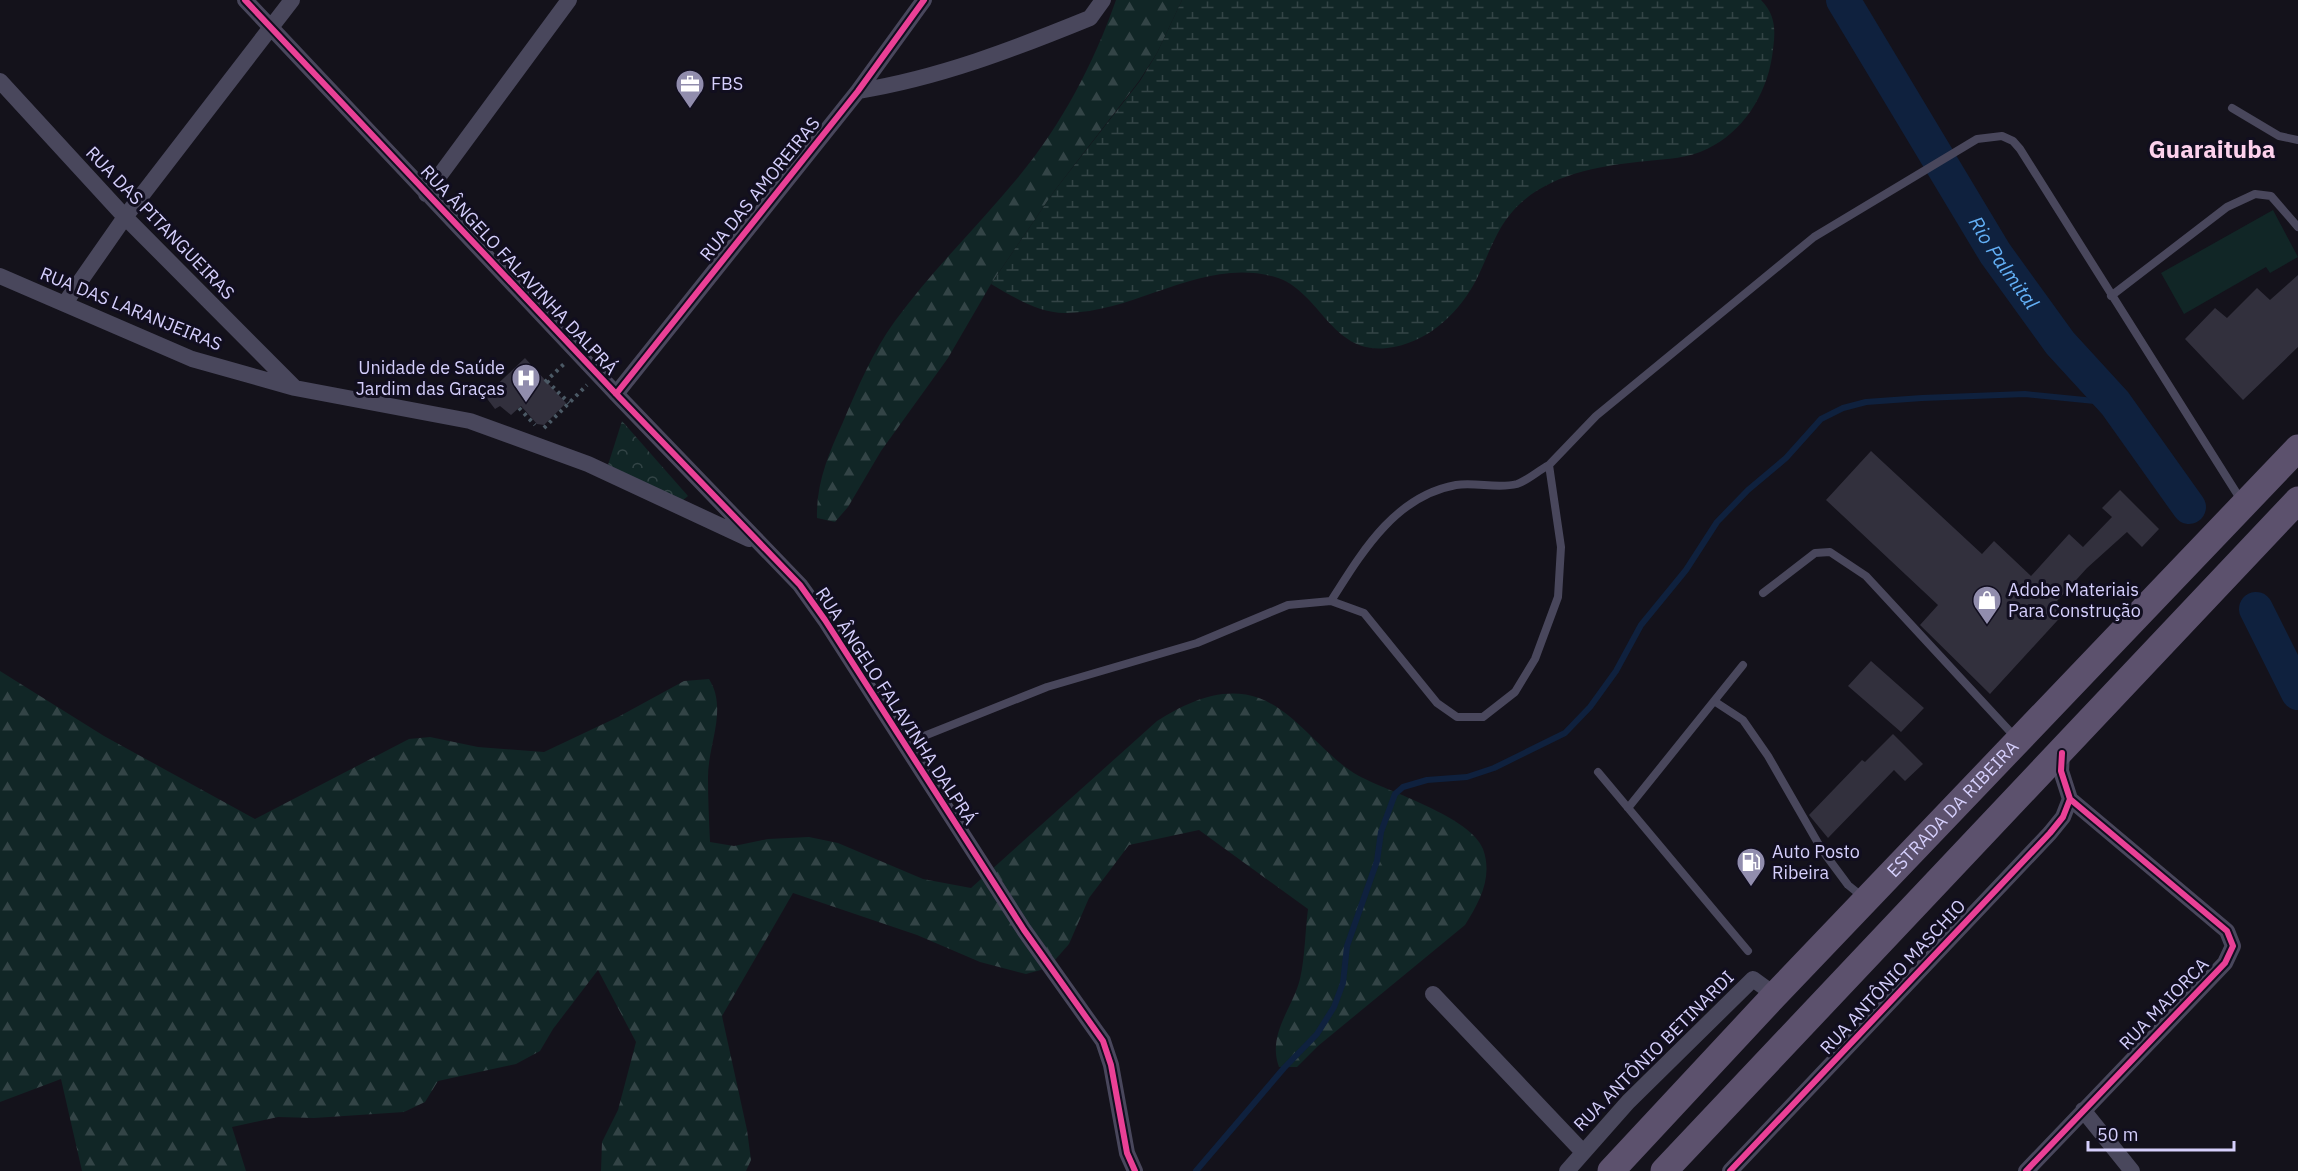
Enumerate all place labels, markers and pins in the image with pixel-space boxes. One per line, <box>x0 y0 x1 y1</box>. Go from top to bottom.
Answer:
office icon: FBS <box>674 68 706 110</box>
place label: FBS <box>711 72 743 95</box>
place label: Unidade de Saúde Jardim das Graças <box>356 356 505 400</box>
hospital icon: Unidade de Saúde Jardim das Graças <box>510 362 542 404</box>
place label: Adobe Materiais Para Construção <box>2008 578 2141 622</box>
shop icon: Adobe Materiais Para Construção <box>1971 584 2003 626</box>
place label: Auto Posto Ribeira <box>1772 840 1860 884</box>
fuel station icon: Auto Posto Ribeira <box>1735 846 1767 888</box>

